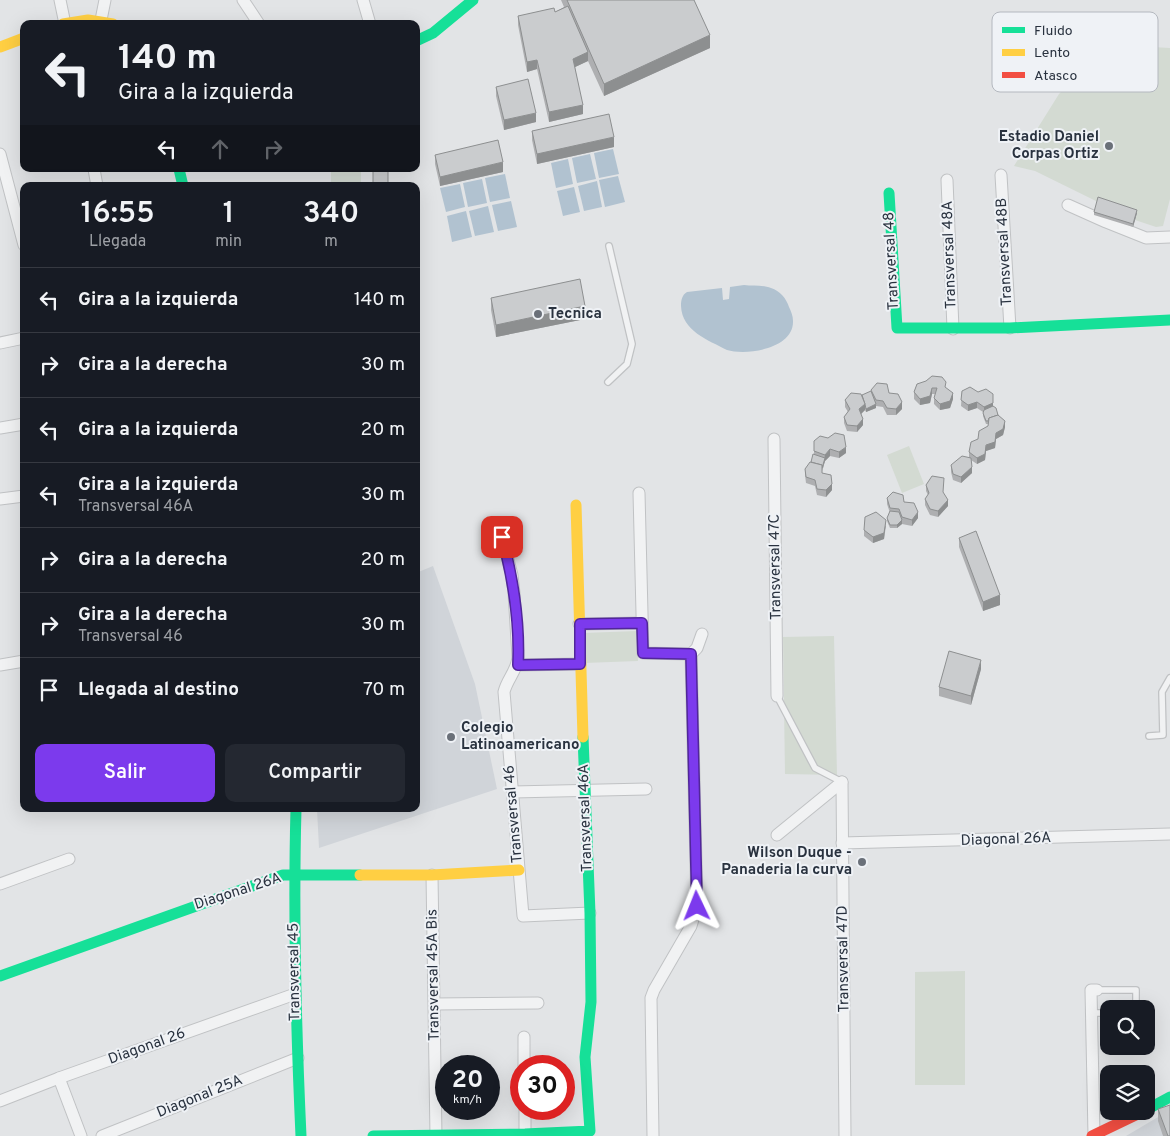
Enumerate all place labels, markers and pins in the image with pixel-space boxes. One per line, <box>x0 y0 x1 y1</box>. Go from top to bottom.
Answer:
place label: Estadio Daniel Corpas Ortiz <box>999 128 1099 164</box>
marker: Estadio Daniel Corpas Ortiz <box>1103 140 1115 152</box>
place label: Tecnica <box>548 305 602 324</box>
marker: Tecnica <box>532 308 544 320</box>
pin <box>481 516 523 558</box>
place label: Colegio Latinoamericano <box>461 719 579 755</box>
marker: Colegio Latinoamericano <box>445 731 457 743</box>
place label: Wilson Duque - Panaderia la curva <box>721 844 852 880</box>
marker: Wilson Duque - Panaderia la curva <box>856 856 868 868</box>

